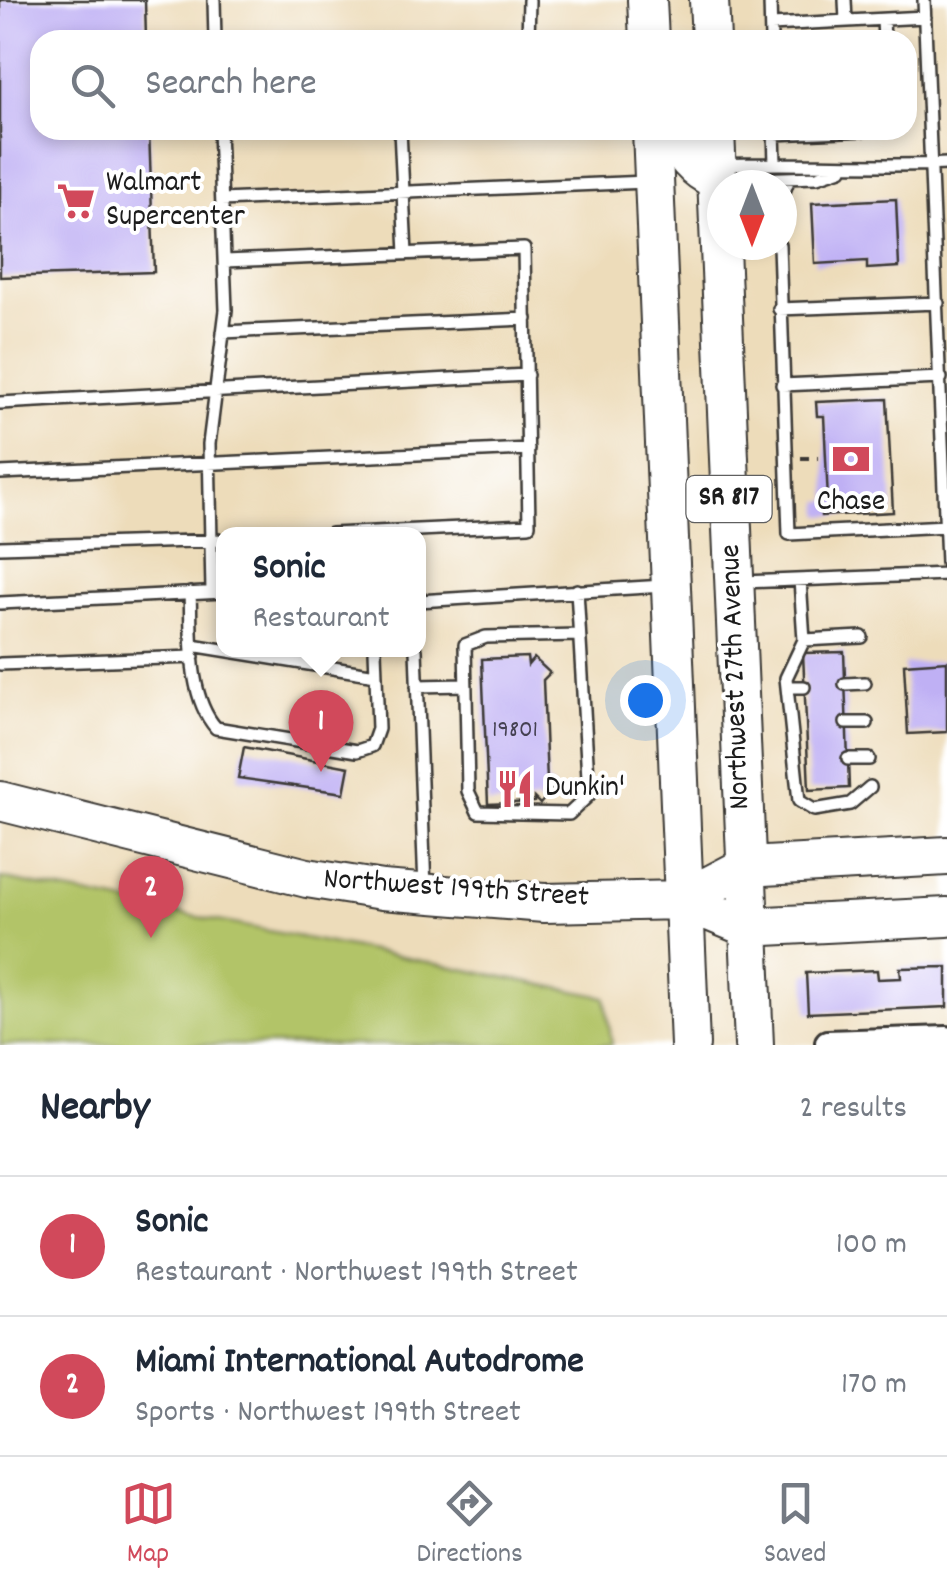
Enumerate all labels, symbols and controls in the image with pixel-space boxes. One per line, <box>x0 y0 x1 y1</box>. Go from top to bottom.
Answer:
search box <box>30 30 917 140</box>
icon: search <box>65 58 120 113</box>
text: Search here <box>145 58 317 113</box>
place label: Walmart Supercenter <box>106 163 245 240</box>
north arrow <box>707 170 797 260</box>
supermarket icon: Walmart Supercenter <box>55 180 97 222</box>
bank icon: Chase <box>830 438 872 480</box>
road number: SR 817 <box>686 476 772 522</box>
place label: Chase <box>817 482 885 525</box>
popup <box>216 527 426 657</box>
text: Sonic <box>252 542 326 597</box>
street label: Northwest 27th Avenue <box>711 544 763 810</box>
text: Restaurant <box>252 597 390 643</box>
your location <box>620 675 671 726</box>
pin: 1 <box>288 690 354 772</box>
house number: 19801 <box>492 713 538 749</box>
restaurant icon: Dunkin' <box>494 768 536 810</box>
place label: Dunkin' <box>545 768 625 811</box>
pin: 2 <box>118 856 184 938</box>
street label: Northwest 199th Street <box>322 859 590 921</box>
text: Nearby <box>40 1080 150 1140</box>
text: 2 results <box>800 1087 907 1133</box>
text: Sonic <box>135 1196 208 1251</box>
text: 1 <box>69 1223 76 1269</box>
text: 100 m <box>836 1223 907 1269</box>
text: Restaurant · Northwest 199th Street <box>135 1251 578 1297</box>
text: Miami International Autodrome <box>135 1336 584 1391</box>
text: 2 <box>66 1363 79 1409</box>
text: 170 m <box>841 1363 907 1409</box>
text: Sports · Northwest 199th Street <box>135 1391 521 1437</box>
tab: Map <box>121 1476 176 1576</box>
tab: Directions <box>417 1476 523 1576</box>
tab: Saved <box>764 1476 826 1576</box>

